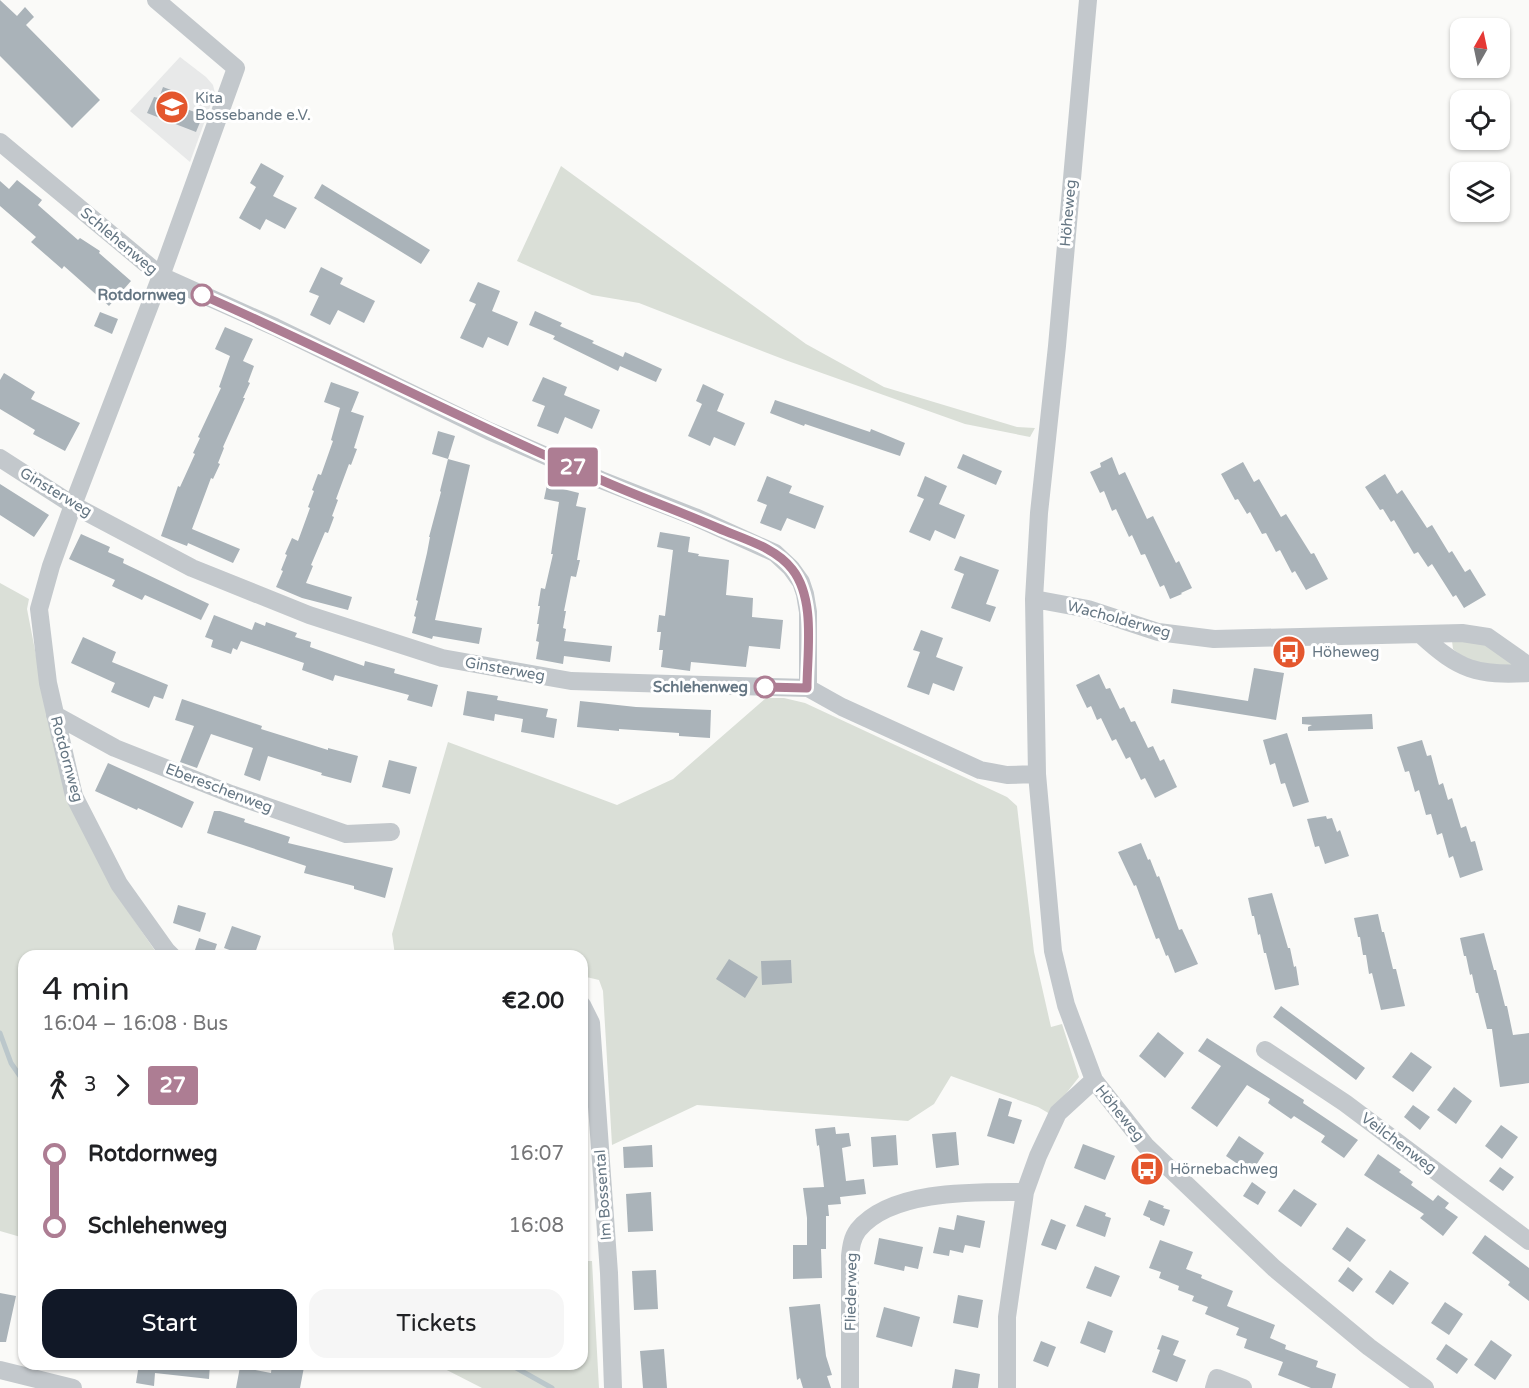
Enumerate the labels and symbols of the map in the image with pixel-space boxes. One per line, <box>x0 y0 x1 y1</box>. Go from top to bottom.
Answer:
north arrow <box>1450 18 1510 78</box>
school or university icon: Kita Bossebande e.V. <box>154 89 190 125</box>
place label: Kita Bossebande e.V. <box>195 89 311 124</box>
street label: Höheweg <box>1056 179 1080 247</box>
street label: Schlehenweg <box>77 204 161 278</box>
marker: Rotdornweg <box>191 284 213 306</box>
place label: Rotdornweg <box>98 286 186 305</box>
line badge: 27 <box>546 448 600 486</box>
street label: Ginsterweg <box>17 463 95 521</box>
street label: Wacholderweg <box>1065 597 1173 641</box>
bus stop icon: Höheweg <box>1271 634 1307 670</box>
place label: Höheweg <box>1312 643 1380 661</box>
street label: Ginsterweg <box>464 653 546 685</box>
marker: Schlehenweg <box>754 676 776 698</box>
place label: Schlehenweg <box>653 678 748 697</box>
street label: Rotdornweg <box>47 714 87 804</box>
street label: Ebereschenweg <box>163 759 275 817</box>
street label: Höheweg <box>1092 1081 1148 1145</box>
street label: Veilchenweg <box>1358 1109 1440 1177</box>
street label: Im Bossental <box>591 1149 615 1241</box>
bus stop icon: Hörnebachweg <box>1129 1151 1165 1187</box>
place label: Hörnebachweg <box>1170 1160 1278 1178</box>
street label: Fliederweg <box>841 1253 861 1331</box>

